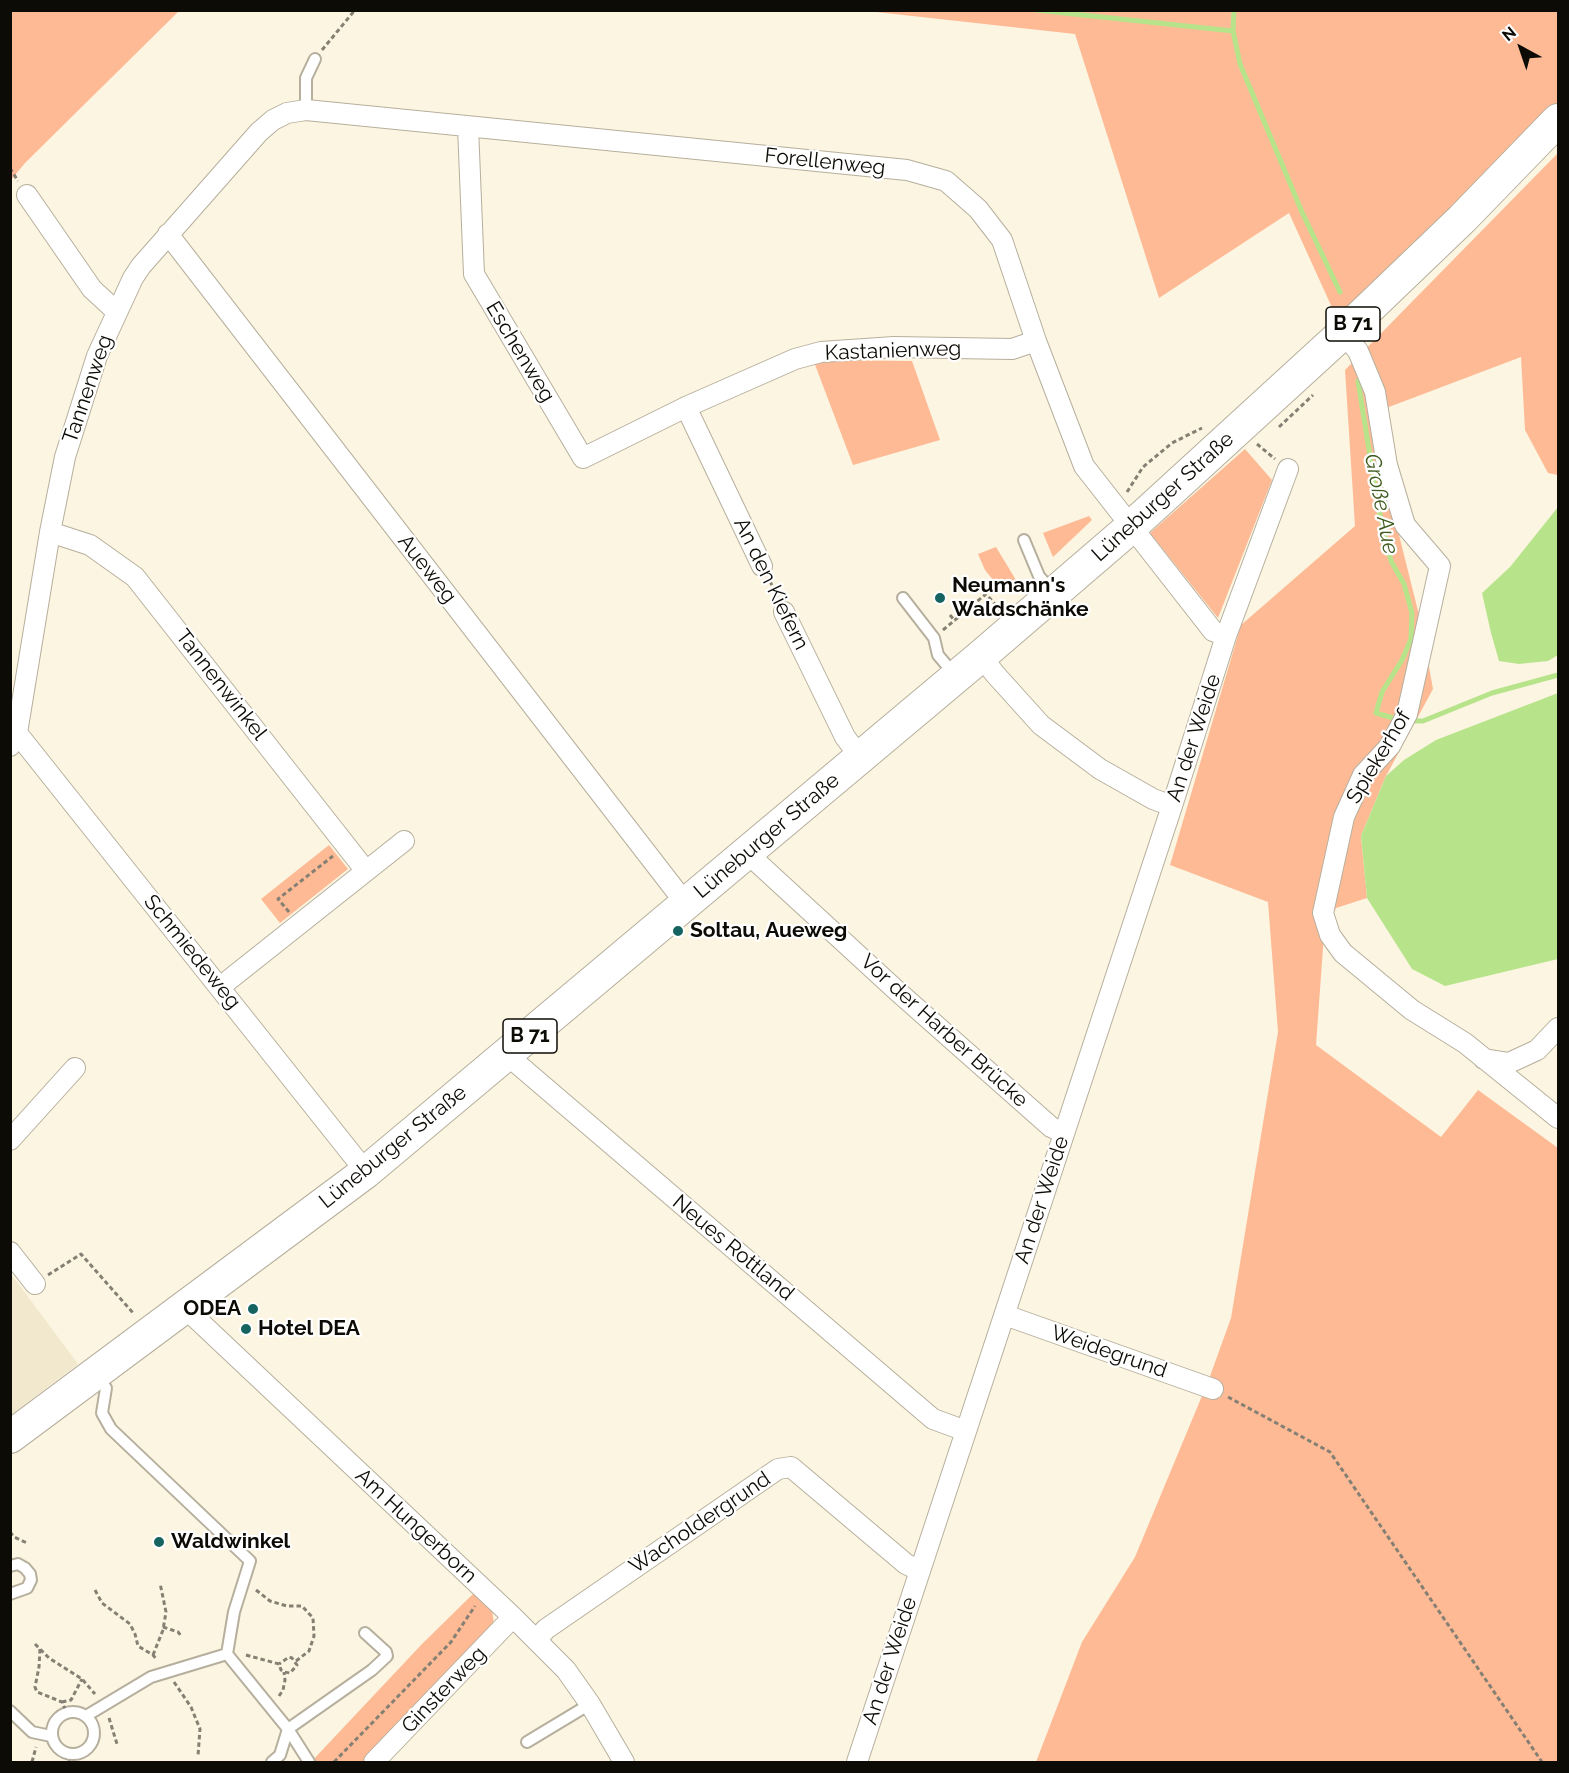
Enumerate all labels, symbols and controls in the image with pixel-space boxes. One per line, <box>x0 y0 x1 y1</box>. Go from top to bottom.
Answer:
north arrow <box>1491 18 1551 78</box>
text: N <box>1498 23 1520 45</box>
street label: Forellenweg <box>763 143 887 181</box>
street label: Eschenweg <box>480 297 560 407</box>
road number: B 71 <box>1326 307 1380 341</box>
street label: Tannenweg <box>58 332 118 446</box>
street label: Kastanienweg <box>824 336 962 366</box>
street label: Lüneburger Straße <box>1087 427 1239 567</box>
water label: Große Aue <box>1358 451 1404 557</box>
street label: An den Kiefern <box>728 514 814 654</box>
street label: Aueweg <box>392 530 462 608</box>
place label: Neumann's Waldschänke <box>952 573 1089 623</box>
marker: Neumann's Waldschänke <box>933 591 947 605</box>
street label: Tannenwinkel <box>170 625 272 745</box>
street label: An der Weide <box>1162 671 1226 805</box>
street label: Spiekerhof <box>1341 706 1417 808</box>
street label: Lüneburger Straße <box>689 768 845 904</box>
street label: Schmiedeweg <box>138 890 246 1014</box>
place label: Soltau, Aueweg <box>690 918 847 944</box>
marker: Soltau, Aueweg <box>671 924 685 938</box>
street label: Vor der Harber Brücke <box>855 949 1033 1113</box>
road number: B 71 <box>503 1019 557 1053</box>
street label: Lüneburger Straße <box>314 1080 472 1214</box>
street label: An der Weide <box>1010 1133 1074 1267</box>
street label: Neues Rottland <box>667 1190 799 1306</box>
place label: ODEA <box>183 1296 241 1322</box>
marker: ODEA <box>246 1302 260 1316</box>
place label: Hotel DEA <box>258 1316 360 1342</box>
street label: Weidegrund <box>1048 1320 1170 1384</box>
marker: Hotel DEA <box>239 1322 253 1336</box>
street label: Am Hungerborn <box>350 1463 482 1589</box>
street label: Wacholdergrund <box>625 1466 775 1580</box>
place label: Waldwinkel <box>171 1529 290 1555</box>
marker: Waldwinkel <box>152 1535 166 1549</box>
street label: An der Weide <box>858 1594 922 1728</box>
street label: Ginsterweg <box>397 1641 491 1739</box>

